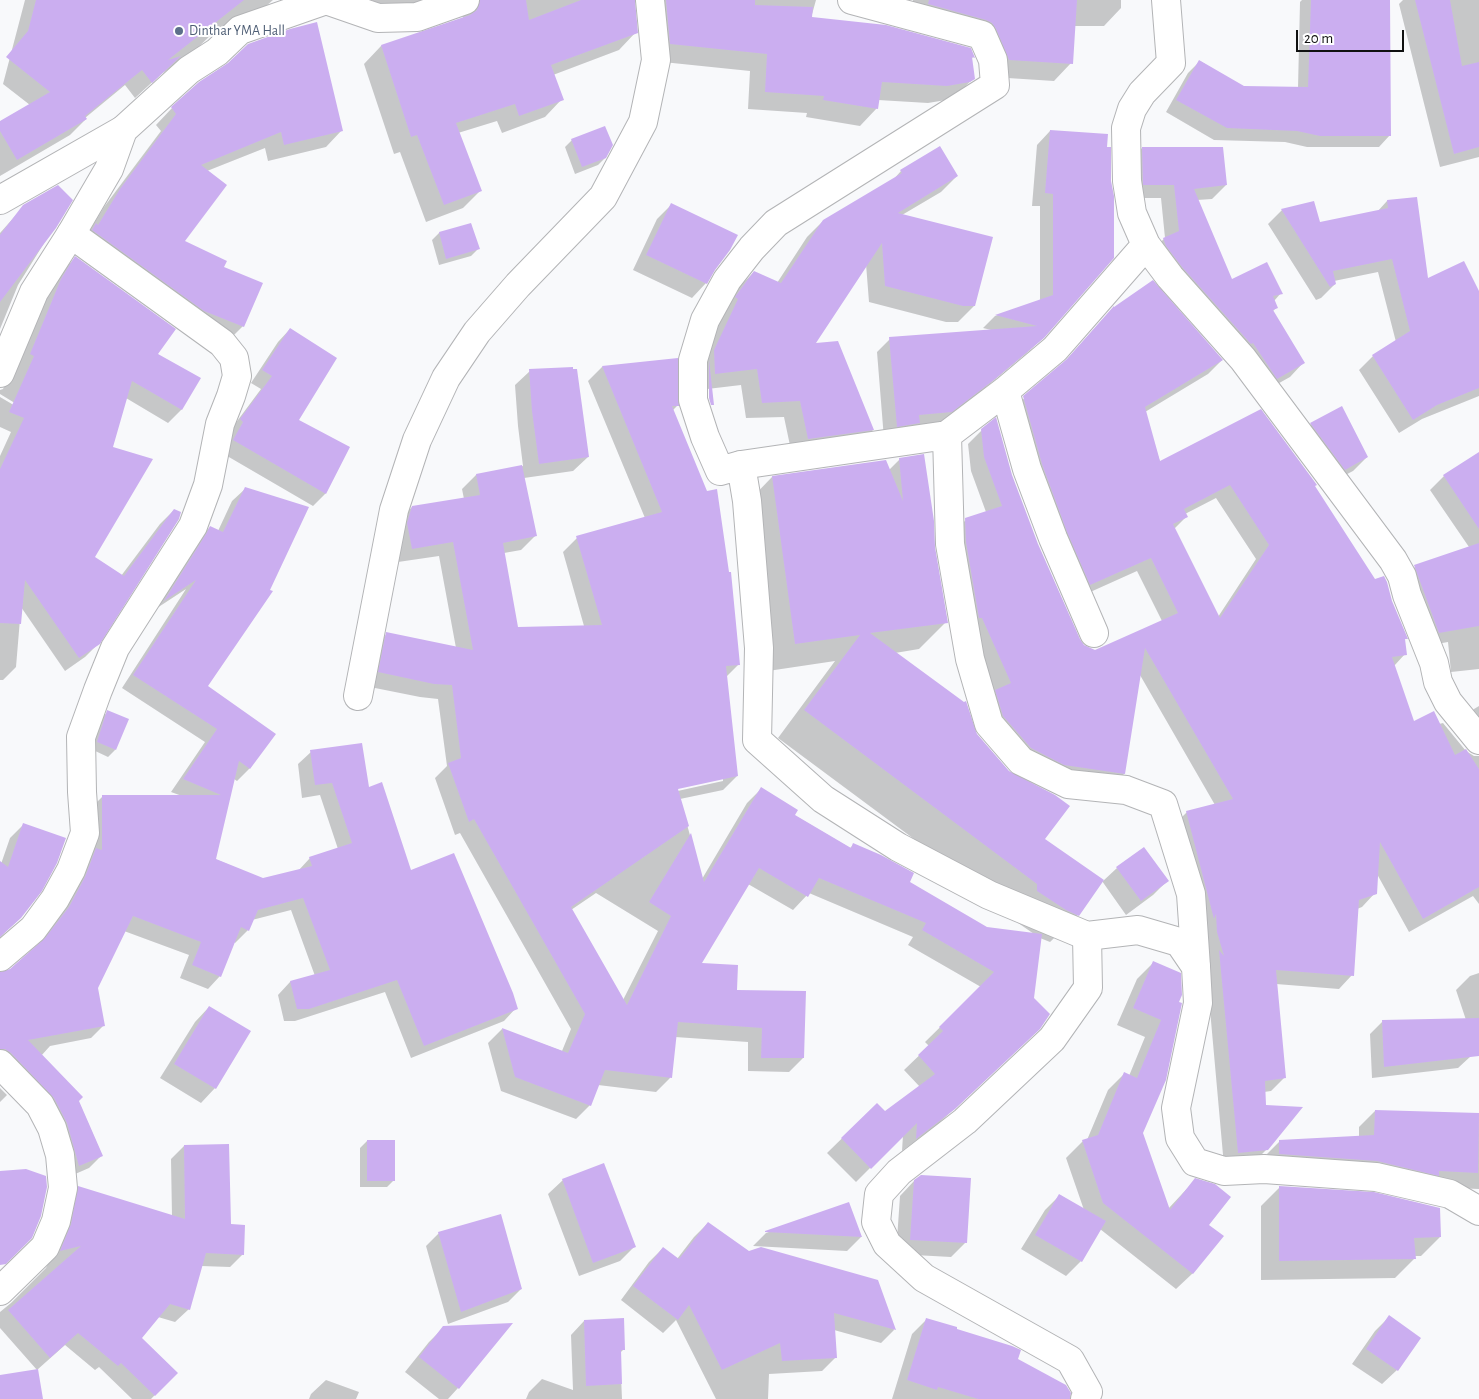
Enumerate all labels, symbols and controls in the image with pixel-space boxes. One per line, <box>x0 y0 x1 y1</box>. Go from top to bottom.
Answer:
scale bar <box>1299 20 1406 52</box>
place label: Dinthar YMA Hall <box>189 23 285 39</box>
marker: Dinthar YMA Hall <box>173 25 185 37</box>
text: 20 m <box>1304 31 1333 46</box>

